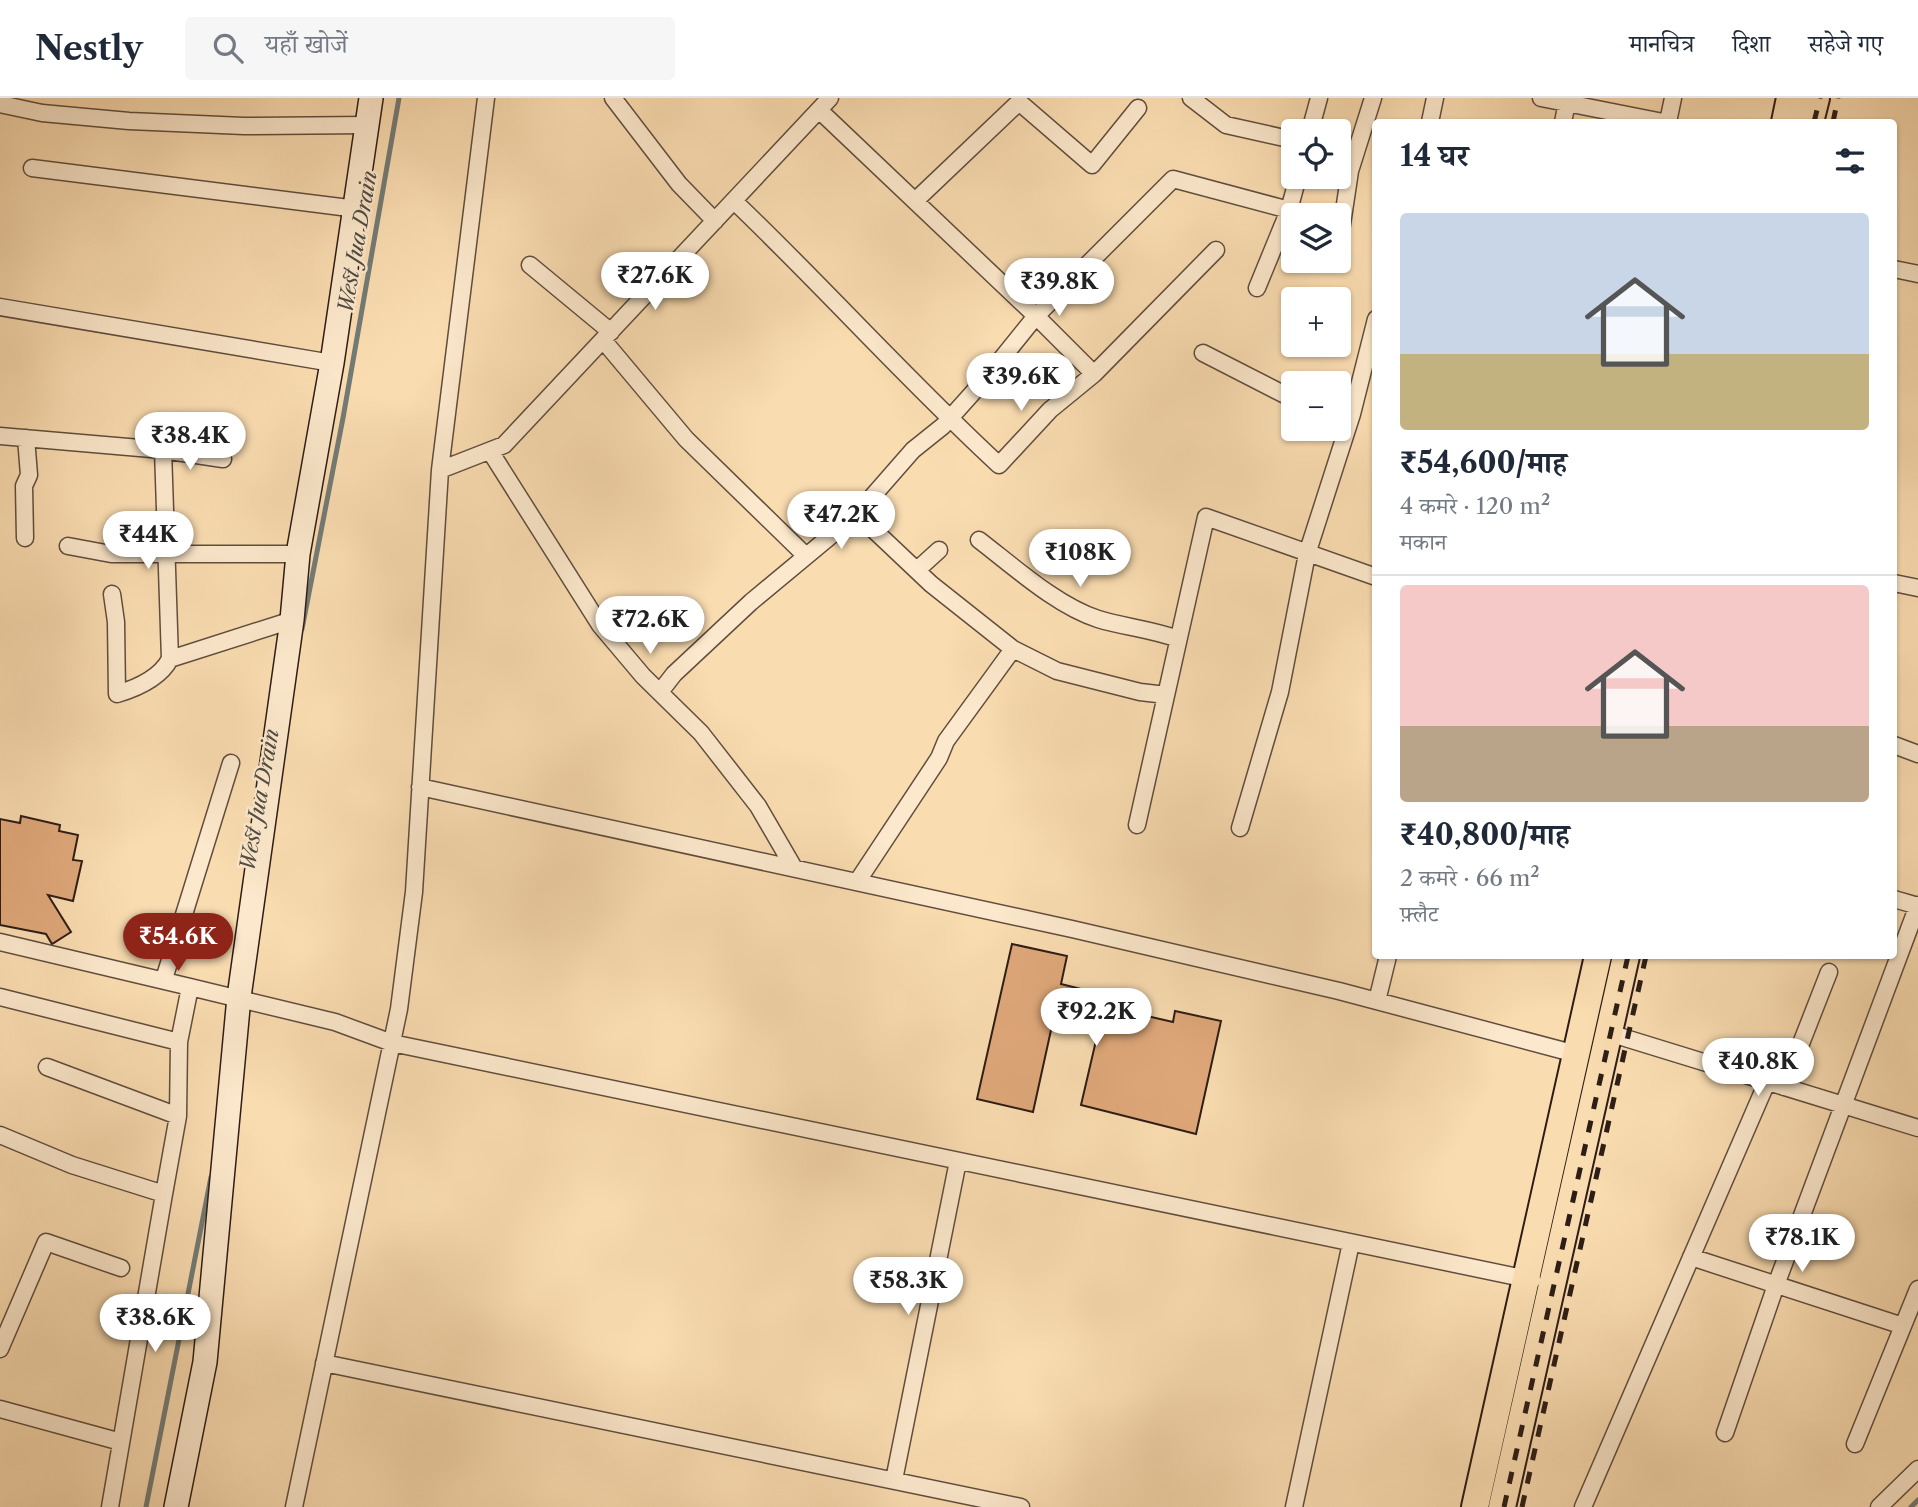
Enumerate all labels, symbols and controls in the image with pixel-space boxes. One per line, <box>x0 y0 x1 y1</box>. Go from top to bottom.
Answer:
search box <box>185 17 675 80</box>
text: Nestly <box>35 28 143 69</box>
text: यहाँ खोजें <box>265 28 348 60</box>
icon: search <box>209 29 247 67</box>
text: मानचित्र <box>1629 29 1694 58</box>
text: दिशा <box>1732 29 1770 58</box>
text: सहेजे गए <box>1808 29 1883 58</box>
map controls <box>1281 119 1351 441</box>
button: locate <box>1281 119 1351 189</box>
text: 14 घर <box>1400 137 1469 174</box>
icon: filters <box>1831 142 1869 180</box>
water label: West Jua Drain <box>332 169 382 315</box>
button: layers <box>1281 203 1351 273</box>
pin: ₹27.6K <box>598 252 712 312</box>
pin: ₹39.8K <box>1002 258 1116 318</box>
icon: home <box>1572 259 1698 385</box>
text: ₹27.6K <box>617 261 693 289</box>
text: ₹39.8K <box>1020 267 1098 295</box>
button: + <box>1281 287 1351 357</box>
pin: ₹39.6K <box>964 354 1078 413</box>
text: ₹39.6K <box>982 362 1060 390</box>
button: − <box>1281 371 1351 441</box>
pin: ₹38.4K <box>133 412 247 472</box>
text: ₹38.4K <box>151 421 229 449</box>
text: ₹54,600/माह <box>1400 444 1567 481</box>
pin: ₹47.2K <box>784 491 898 551</box>
text: 4 कमरे · 120 m² <box>1400 492 1550 520</box>
text: ₹47.2K <box>803 500 879 528</box>
pin: ₹44K <box>107 512 189 571</box>
text: ₹44K <box>119 520 177 548</box>
text: मकान <box>1400 528 1447 556</box>
pin: ₹108K <box>1031 530 1129 589</box>
text: ₹108K <box>1045 538 1115 566</box>
pin: ₹72.6K <box>593 596 707 656</box>
text: ₹72.6K <box>611 605 689 633</box>
icon: home <box>1572 631 1698 757</box>
water label: West Jua Drain <box>234 727 284 873</box>
text: ₹40,800/माह <box>1400 816 1570 853</box>
text: 2 कमरे · 66 m² <box>1400 864 1540 892</box>
text: फ़्लैट <box>1400 900 1438 928</box>
pin: ₹54.6K <box>121 914 235 973</box>
text: ₹54.6K <box>139 922 217 950</box>
pin: ₹92.2K <box>1039 988 1153 1048</box>
text: ₹92.2K <box>1057 997 1135 1025</box>
pin: ₹40.8K <box>1701 1038 1815 1098</box>
text: ₹40.8K <box>1718 1047 1798 1075</box>
pin: ₹78.1K <box>1745 1214 1859 1274</box>
text: ₹78.1K <box>1765 1223 1839 1251</box>
pin: ₹58.3K <box>851 1258 965 1317</box>
text: ₹58.3K <box>869 1266 947 1294</box>
pin: ₹38.6K <box>98 1294 212 1354</box>
text: ₹38.6K <box>116 1303 194 1331</box>

